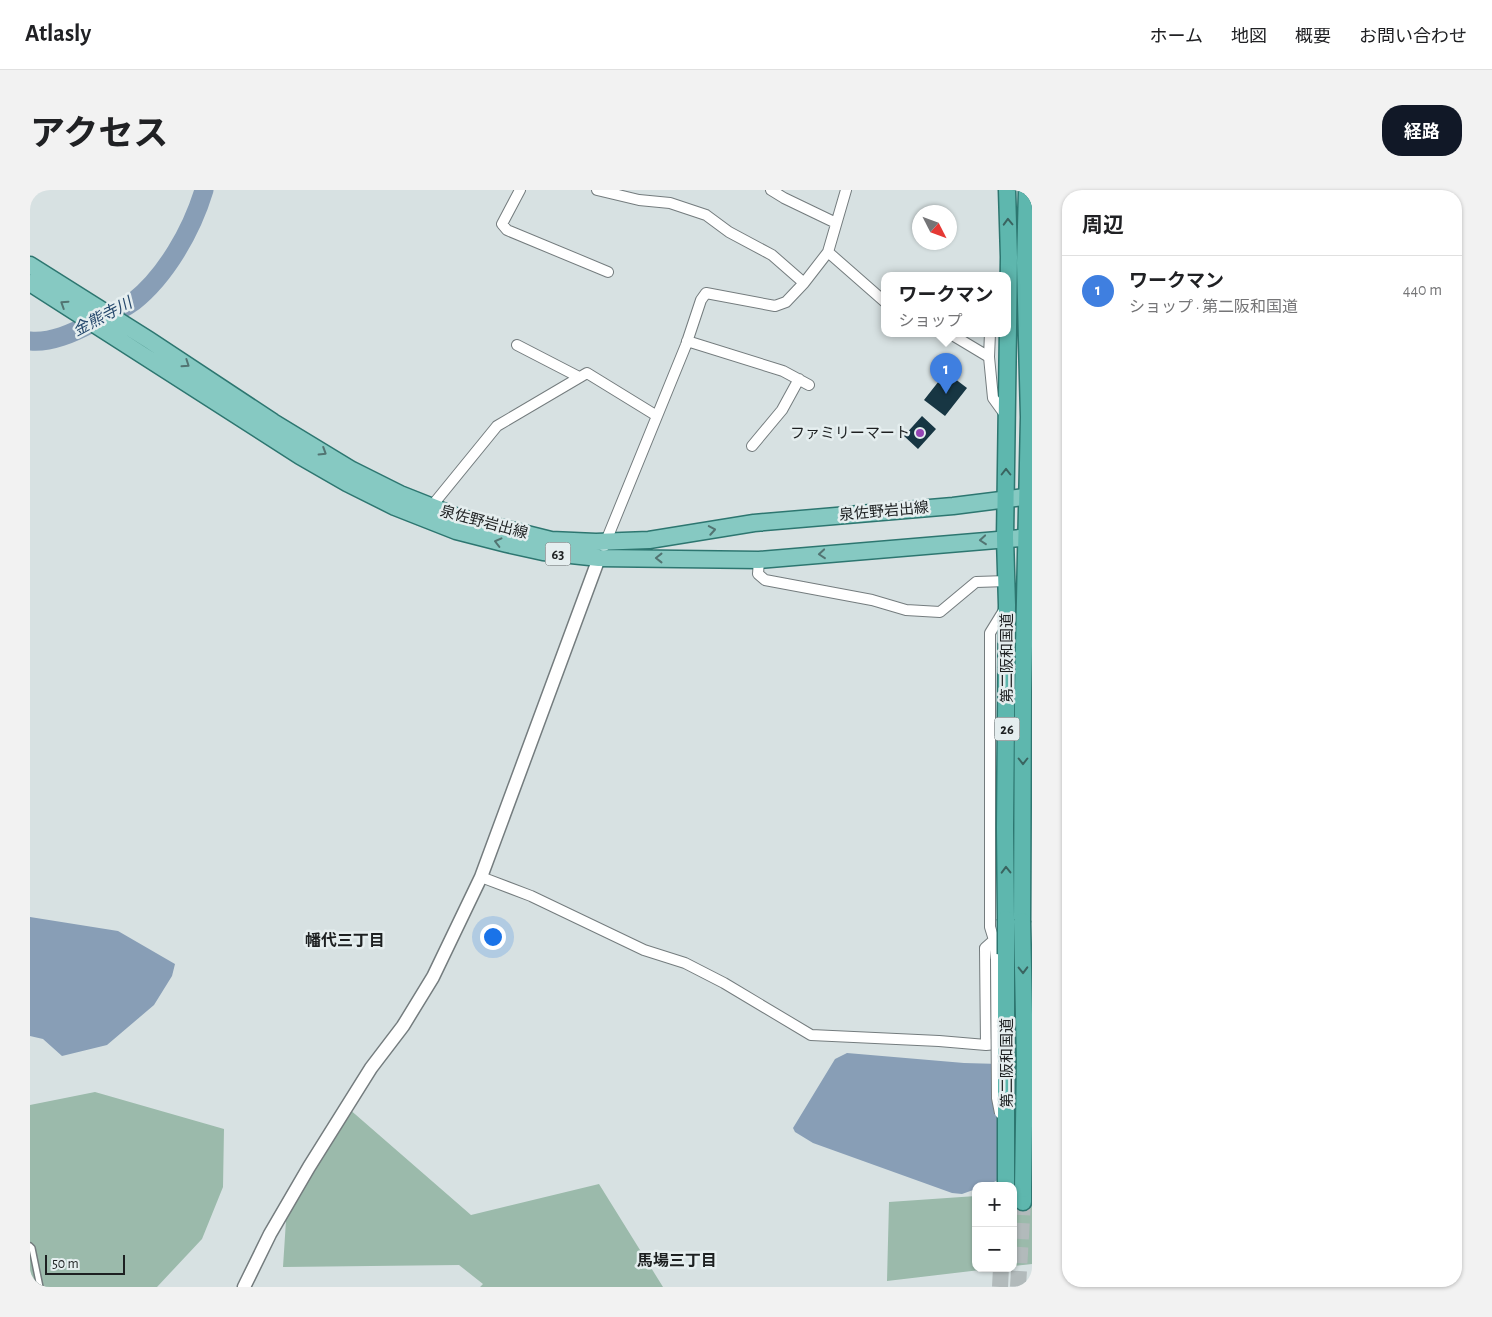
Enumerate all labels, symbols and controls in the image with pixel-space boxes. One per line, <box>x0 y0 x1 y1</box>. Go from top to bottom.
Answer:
text: Atlasly <box>25 22 91 46</box>
text: ホーム <box>1150 28 1203 46</box>
text: 地図 <box>1231 28 1267 46</box>
text: 概要 <box>1295 28 1331 46</box>
text: お問い合わせ <box>1359 28 1467 46</box>
button: 経路 <box>1382 105 1462 156</box>
text: アクセス <box>30 117 168 152</box>
north arrow <box>912 205 957 250</box>
text: 周辺 <box>1082 215 1124 236</box>
one-way arrow <box>1003 218 1013 226</box>
popup <box>881 272 1011 337</box>
text: ワークマン <box>1129 272 1224 291</box>
text: 1 <box>1095 282 1101 298</box>
text: 440 m <box>1403 282 1442 298</box>
text: ワークマン <box>898 286 994 305</box>
water label: 金熊寺川 <box>70 293 136 339</box>
text: ショップ · 第二阪和国道 <box>1129 299 1298 315</box>
one-way arrow <box>61 301 70 310</box>
text: ショップ <box>898 313 963 329</box>
pin: 1 <box>930 353 962 394</box>
one-way arrow <box>180 358 190 367</box>
place label: ファミリーマート <box>790 426 910 441</box>
marker: ファミリーマート <box>914 427 926 439</box>
one-way arrow <box>317 446 326 456</box>
one-way arrow <box>1001 468 1011 476</box>
street label: 泉佐野岩出線 <box>838 499 930 523</box>
street label: 泉佐野岩出線 <box>438 503 530 541</box>
one-way arrow <box>707 526 716 536</box>
one-way arrow <box>979 534 987 545</box>
one-way arrow <box>494 537 503 548</box>
road number: 63 <box>546 542 570 566</box>
one-way arrow <box>817 549 825 560</box>
one-way arrow <box>655 553 663 563</box>
street label: 第二阪和国道 <box>999 613 1015 703</box>
road number: 26 <box>994 718 1020 740</box>
one-way arrow <box>1018 758 1028 766</box>
one-way arrow <box>1000 866 1011 874</box>
your location <box>480 924 506 950</box>
district label: 幡代三丁目 <box>305 931 385 949</box>
one-way arrow <box>1018 966 1028 974</box>
street label: 第二阪和国道 <box>999 1018 1015 1108</box>
map controls <box>972 1182 1017 1272</box>
button: + <box>972 1182 1017 1227</box>
button: − <box>972 1227 1017 1272</box>
scale bar <box>45 1252 125 1275</box>
district label: 馬場三丁目 <box>637 1252 717 1269</box>
text: 50 m <box>52 1257 79 1271</box>

